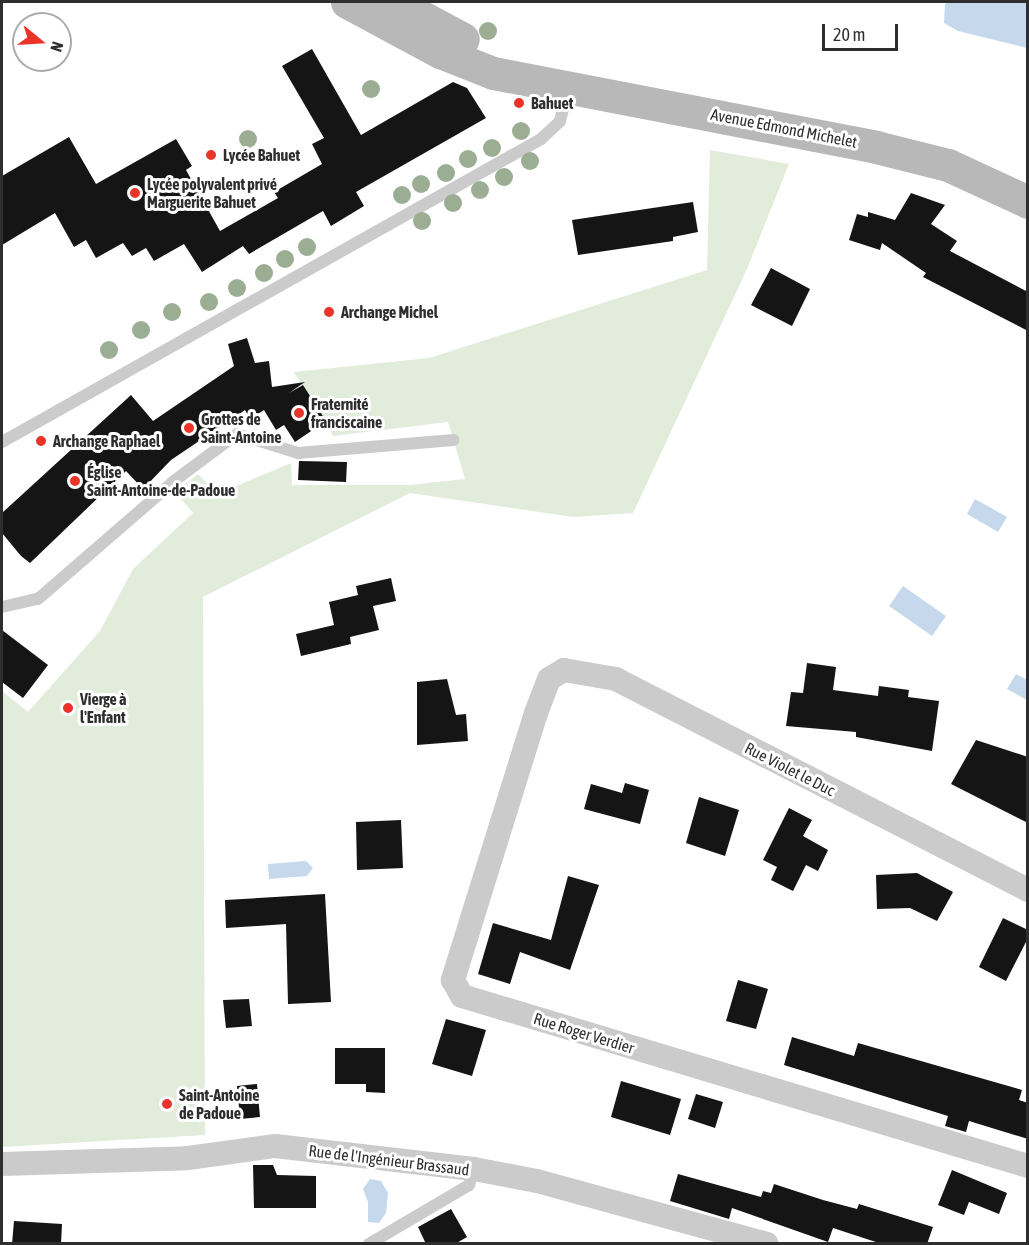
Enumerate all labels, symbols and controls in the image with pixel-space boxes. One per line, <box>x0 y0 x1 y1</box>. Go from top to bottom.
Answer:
north arrow <box>12 12 72 72</box>
scale bar <box>825 12 902 50</box>
text: 20 m <box>833 24 865 45</box>
text: N <box>47 40 67 54</box>
place label: Bahuet <box>531 93 573 113</box>
marker: Bahuet <box>512 96 526 110</box>
street label: Avenue Edmond Michelet <box>709 104 859 152</box>
place label: Lycée Bahuet <box>223 145 300 165</box>
marker: Lycée Bahuet <box>204 148 218 162</box>
place label: Lycée polyvalent privé Marguerite Bahuet <box>147 174 277 212</box>
marker: Lycée polyvalent privé Marguerite Bahuet <box>128 186 142 200</box>
place label: Archange Michel <box>341 302 438 322</box>
marker: Archange Michel <box>322 305 336 319</box>
place label: Fraternité franciscaine <box>311 394 382 432</box>
marker: Fraternité franciscaine <box>292 406 306 420</box>
place label: Grottes de Saint-Antoine <box>201 409 281 447</box>
marker: Grottes de Saint-Antoine <box>182 421 196 435</box>
place label: Archange Raphael <box>53 431 160 451</box>
marker: Archange Raphael <box>34 434 48 448</box>
place label: Église Saint-Antoine-de-Padoue <box>87 462 235 500</box>
marker: Église Saint-Antoine-de-Padoue <box>68 474 82 488</box>
place label: Vierge à l'Enfant <box>80 689 126 727</box>
marker: Vierge à l'Enfant <box>61 701 75 715</box>
street label: Rue Violet le Duc <box>742 738 838 800</box>
street label: Rue Roger Verdier <box>531 1009 637 1057</box>
place label: Saint-Antoine de Padoue <box>179 1085 259 1123</box>
marker: Saint-Antoine de Padoue <box>160 1097 174 1111</box>
street label: Rue de l'Ingénieur Brassaud <box>308 1141 470 1179</box>

